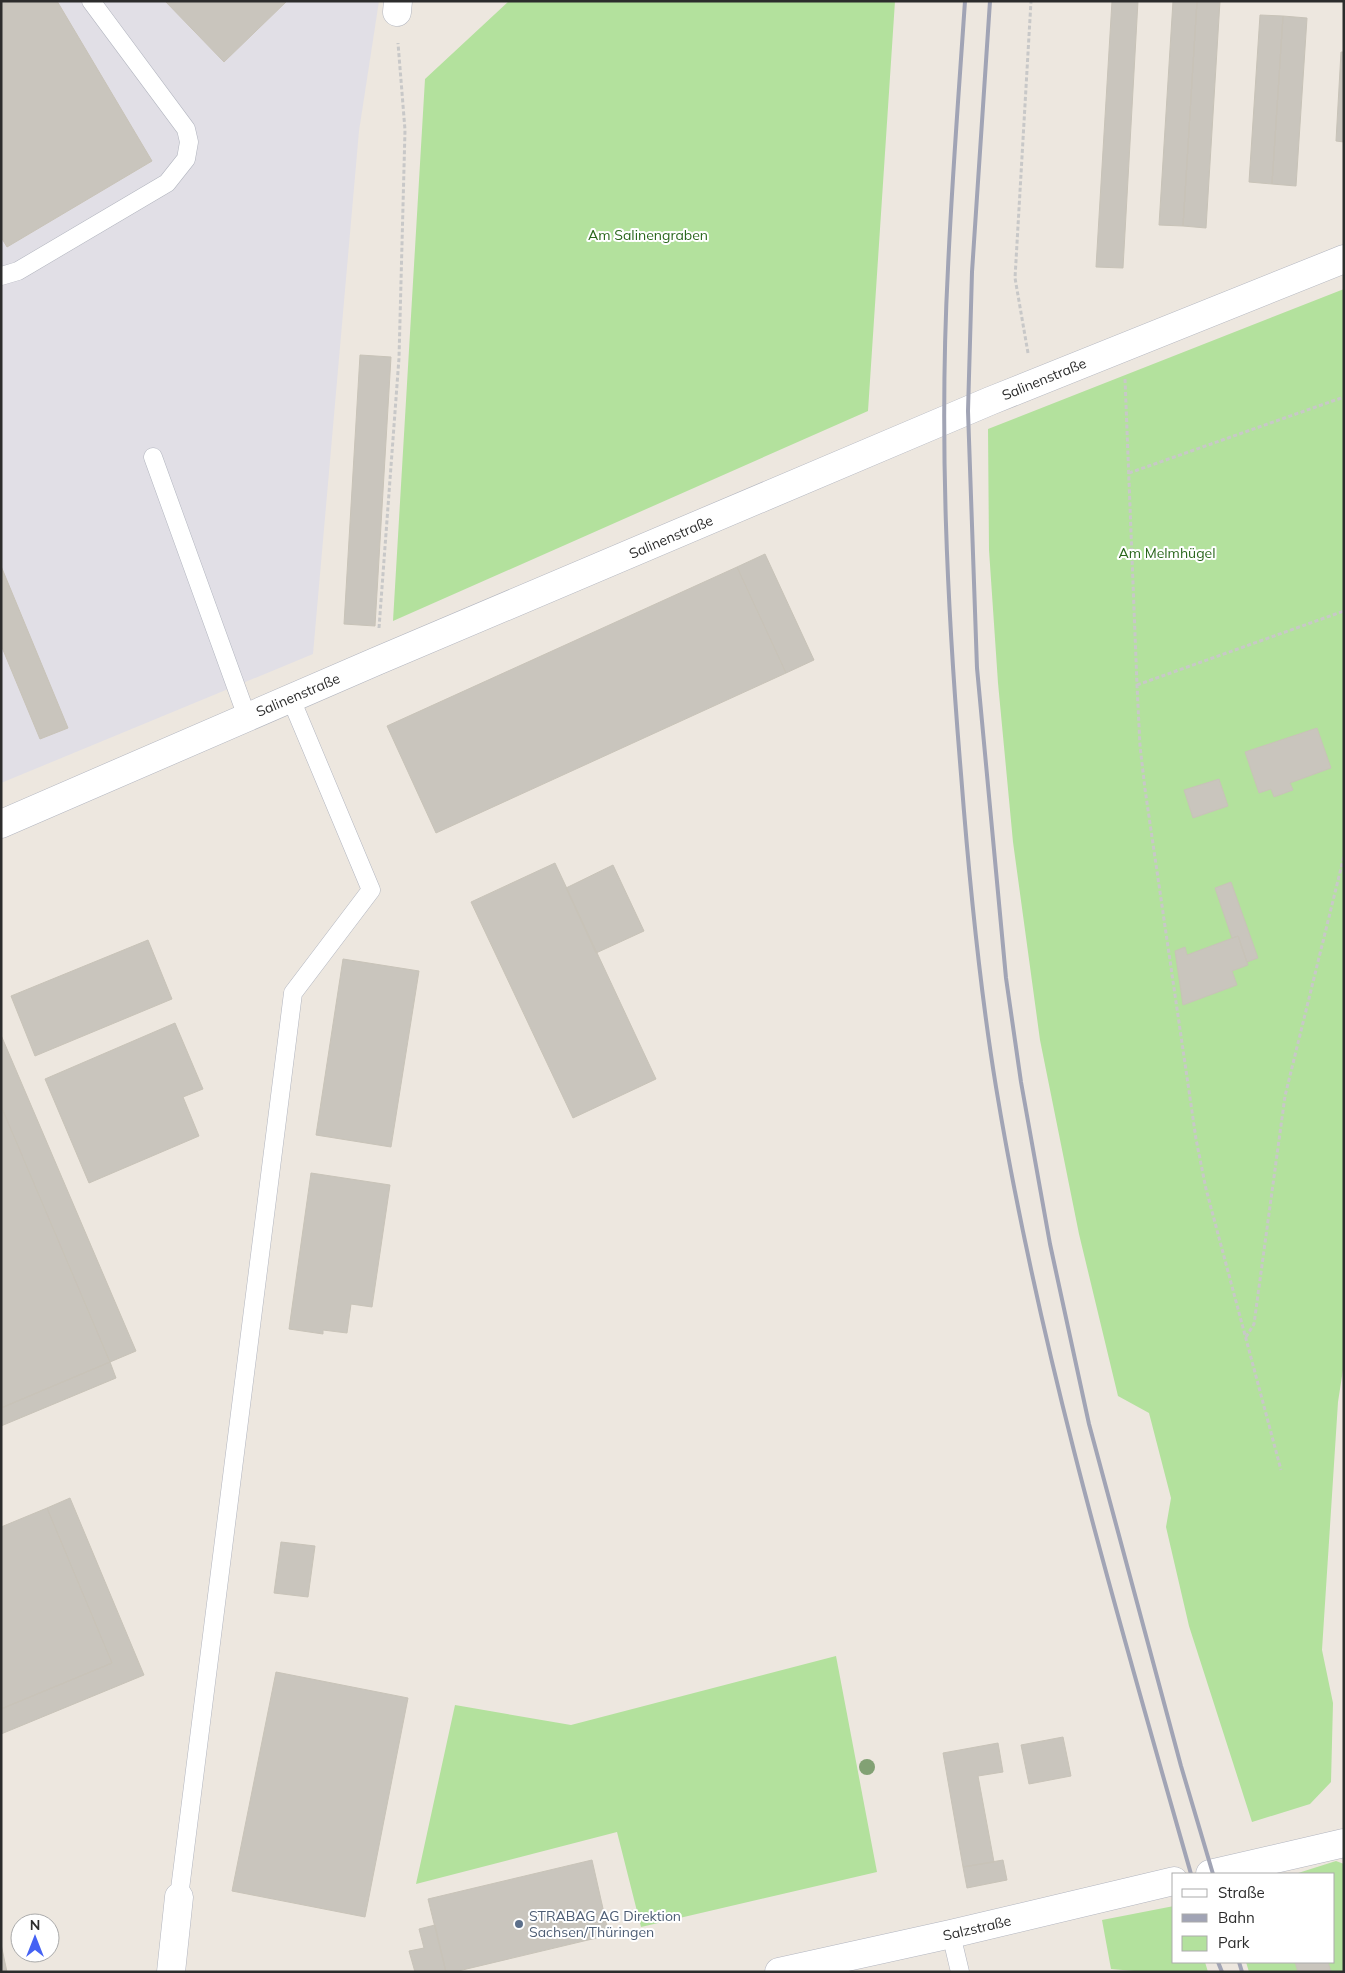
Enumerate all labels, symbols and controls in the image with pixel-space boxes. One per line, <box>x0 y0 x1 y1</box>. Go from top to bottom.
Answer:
park label: Am Salinengraben <box>588 226 708 244</box>
street label: Salinenstraße <box>999 354 1089 404</box>
street label: Salinenstraße <box>626 511 716 563</box>
park label: Am Melmhügel <box>1118 544 1216 562</box>
street label: Salinenstraße <box>253 669 343 721</box>
legend <box>1172 1873 1335 1963</box>
text: Straße <box>1218 1883 1265 1902</box>
place label: STRABAG AG Direktion Sachsen/Thüringen <box>529 1907 681 1941</box>
text: Bahn <box>1218 1908 1255 1927</box>
street label: Salzstraße <box>941 1911 1013 1945</box>
north arrow <box>10 1913 60 1963</box>
text: N <box>30 1916 40 1934</box>
marker: STRABAG AG Direktion Sachsen/Thüringen <box>513 1918 525 1930</box>
text: Park <box>1218 1933 1250 1952</box>

